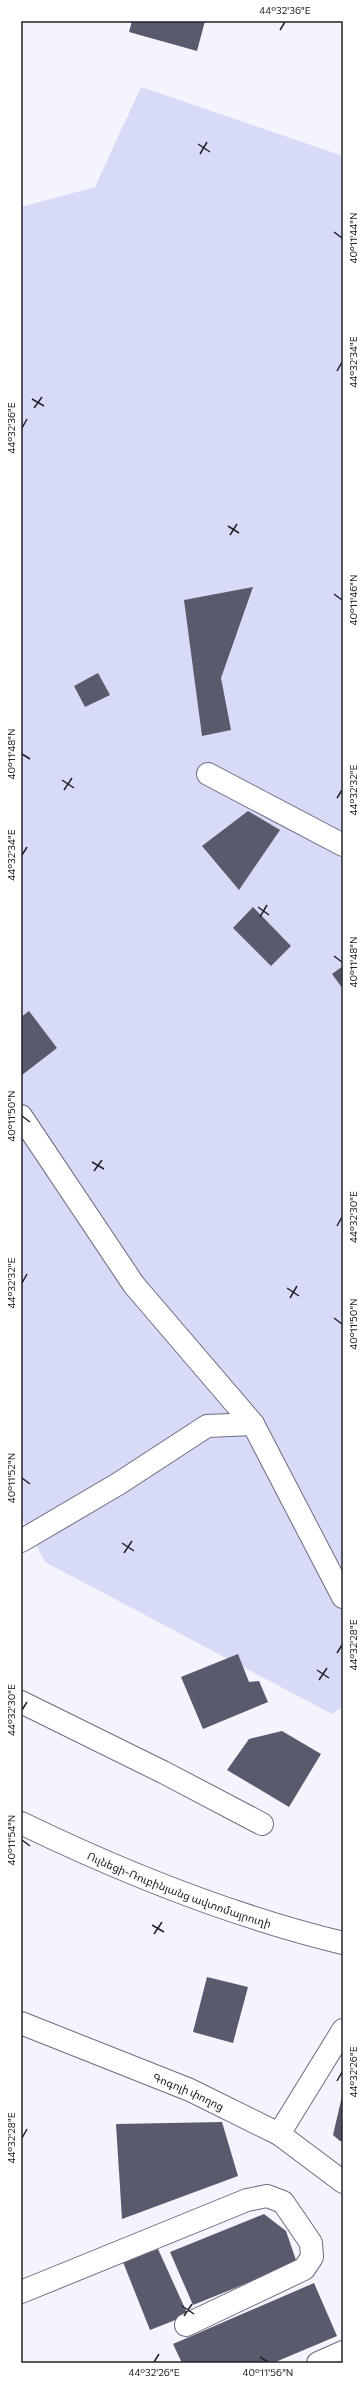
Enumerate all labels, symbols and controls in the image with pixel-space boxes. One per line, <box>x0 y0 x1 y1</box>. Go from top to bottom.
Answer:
text: 44°32'36"E <box>259 4 311 16</box>
text: 40°11'44"N <box>347 212 359 264</box>
text: 44°32'34"E <box>347 336 359 388</box>
text: 44°32'36"E <box>5 402 17 454</box>
text: 40°11'46"N <box>347 574 359 626</box>
text: 40°11'48"N <box>5 728 17 780</box>
text: 44°32'32"E <box>347 765 359 815</box>
text: 44°32'34"E <box>5 829 17 881</box>
text: 40°11'48"N <box>347 936 359 988</box>
text: 40°11'50"N <box>5 1090 17 1142</box>
text: 44°32'30"E <box>347 1191 359 1243</box>
text: 44°32'32"E <box>5 1258 17 1308</box>
text: 40°11'50"N <box>347 1298 359 1350</box>
text: 40°11'52"N <box>5 1453 17 1503</box>
text: 44°32'28"E <box>347 1619 359 1671</box>
text: 44°32'30"E <box>5 1684 17 1736</box>
text: 40°11'54"N <box>5 1815 17 1865</box>
street label: Ուլնեցի-Ռուբինյանց ավտոմայրուղի <box>86 1848 273 1930</box>
text: 44°32'26"E <box>347 2046 359 2098</box>
street label: Գոգոլի փողոց <box>151 2070 227 2113</box>
text: 44°32'28"E <box>5 2112 17 2164</box>
text: 44°32'26"E <box>128 2366 180 2378</box>
text: 40°11'56"N <box>243 2366 293 2378</box>

